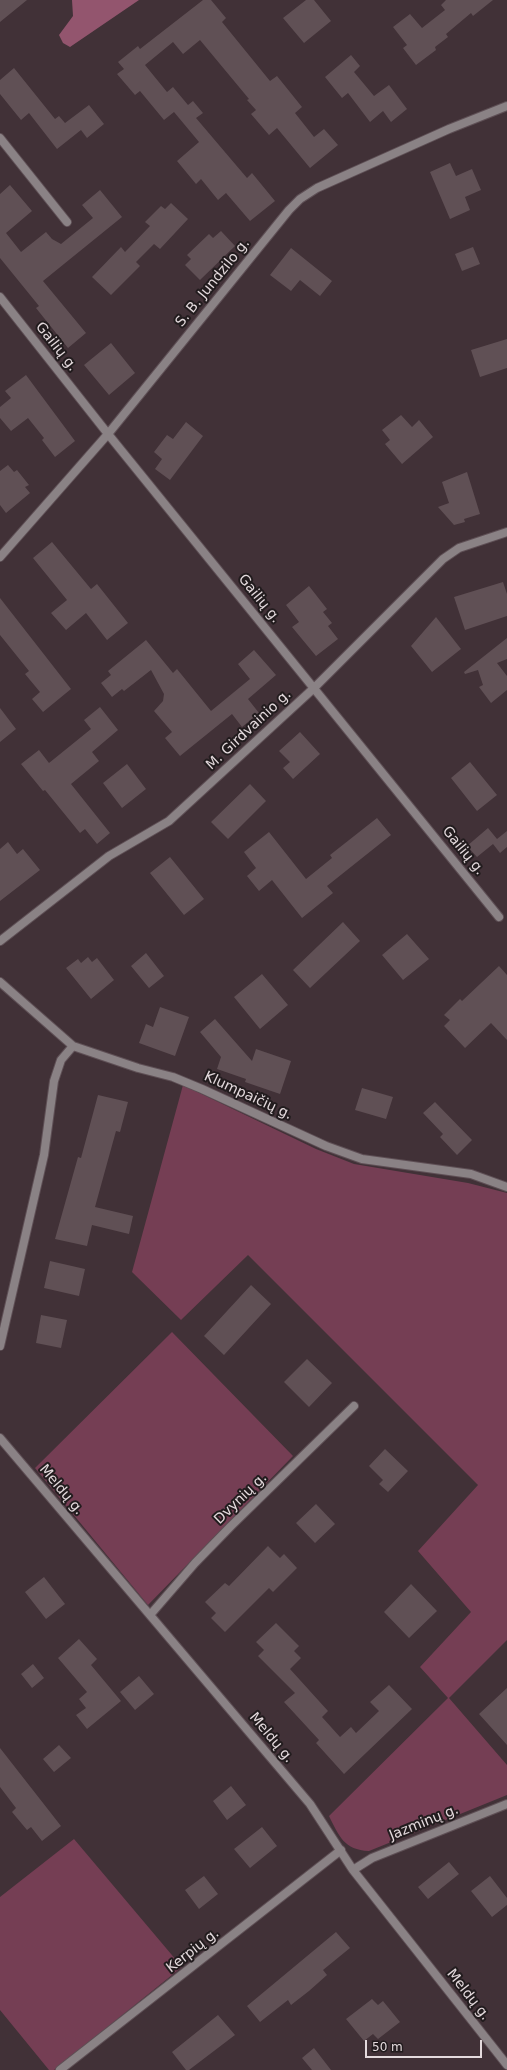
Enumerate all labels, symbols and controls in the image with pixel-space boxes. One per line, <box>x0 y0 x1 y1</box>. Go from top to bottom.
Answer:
street label: S. B. Jundzilo g. <box>172 236 254 330</box>
street label: Gailių g. <box>32 319 80 375</box>
street label: Gailių g. <box>234 571 284 627</box>
street label: M. Girdvainio g. <box>203 686 295 774</box>
street label: Gailių g. <box>438 823 488 879</box>
street label: Klumpaičių g. <box>201 1068 295 1124</box>
street label: Meldų g. <box>35 1462 87 1518</box>
street label: Dvynių g. <box>211 1470 271 1528</box>
street label: Meldų g. <box>245 1710 297 1766</box>
street label: Jazminų g. <box>387 1802 461 1844</box>
street label: Kerpių g. <box>163 1925 223 1977</box>
street label: Meldų g. <box>443 1966 493 2024</box>
scale bar <box>367 2032 484 2058</box>
text: 50 m <box>372 2040 403 2054</box>

